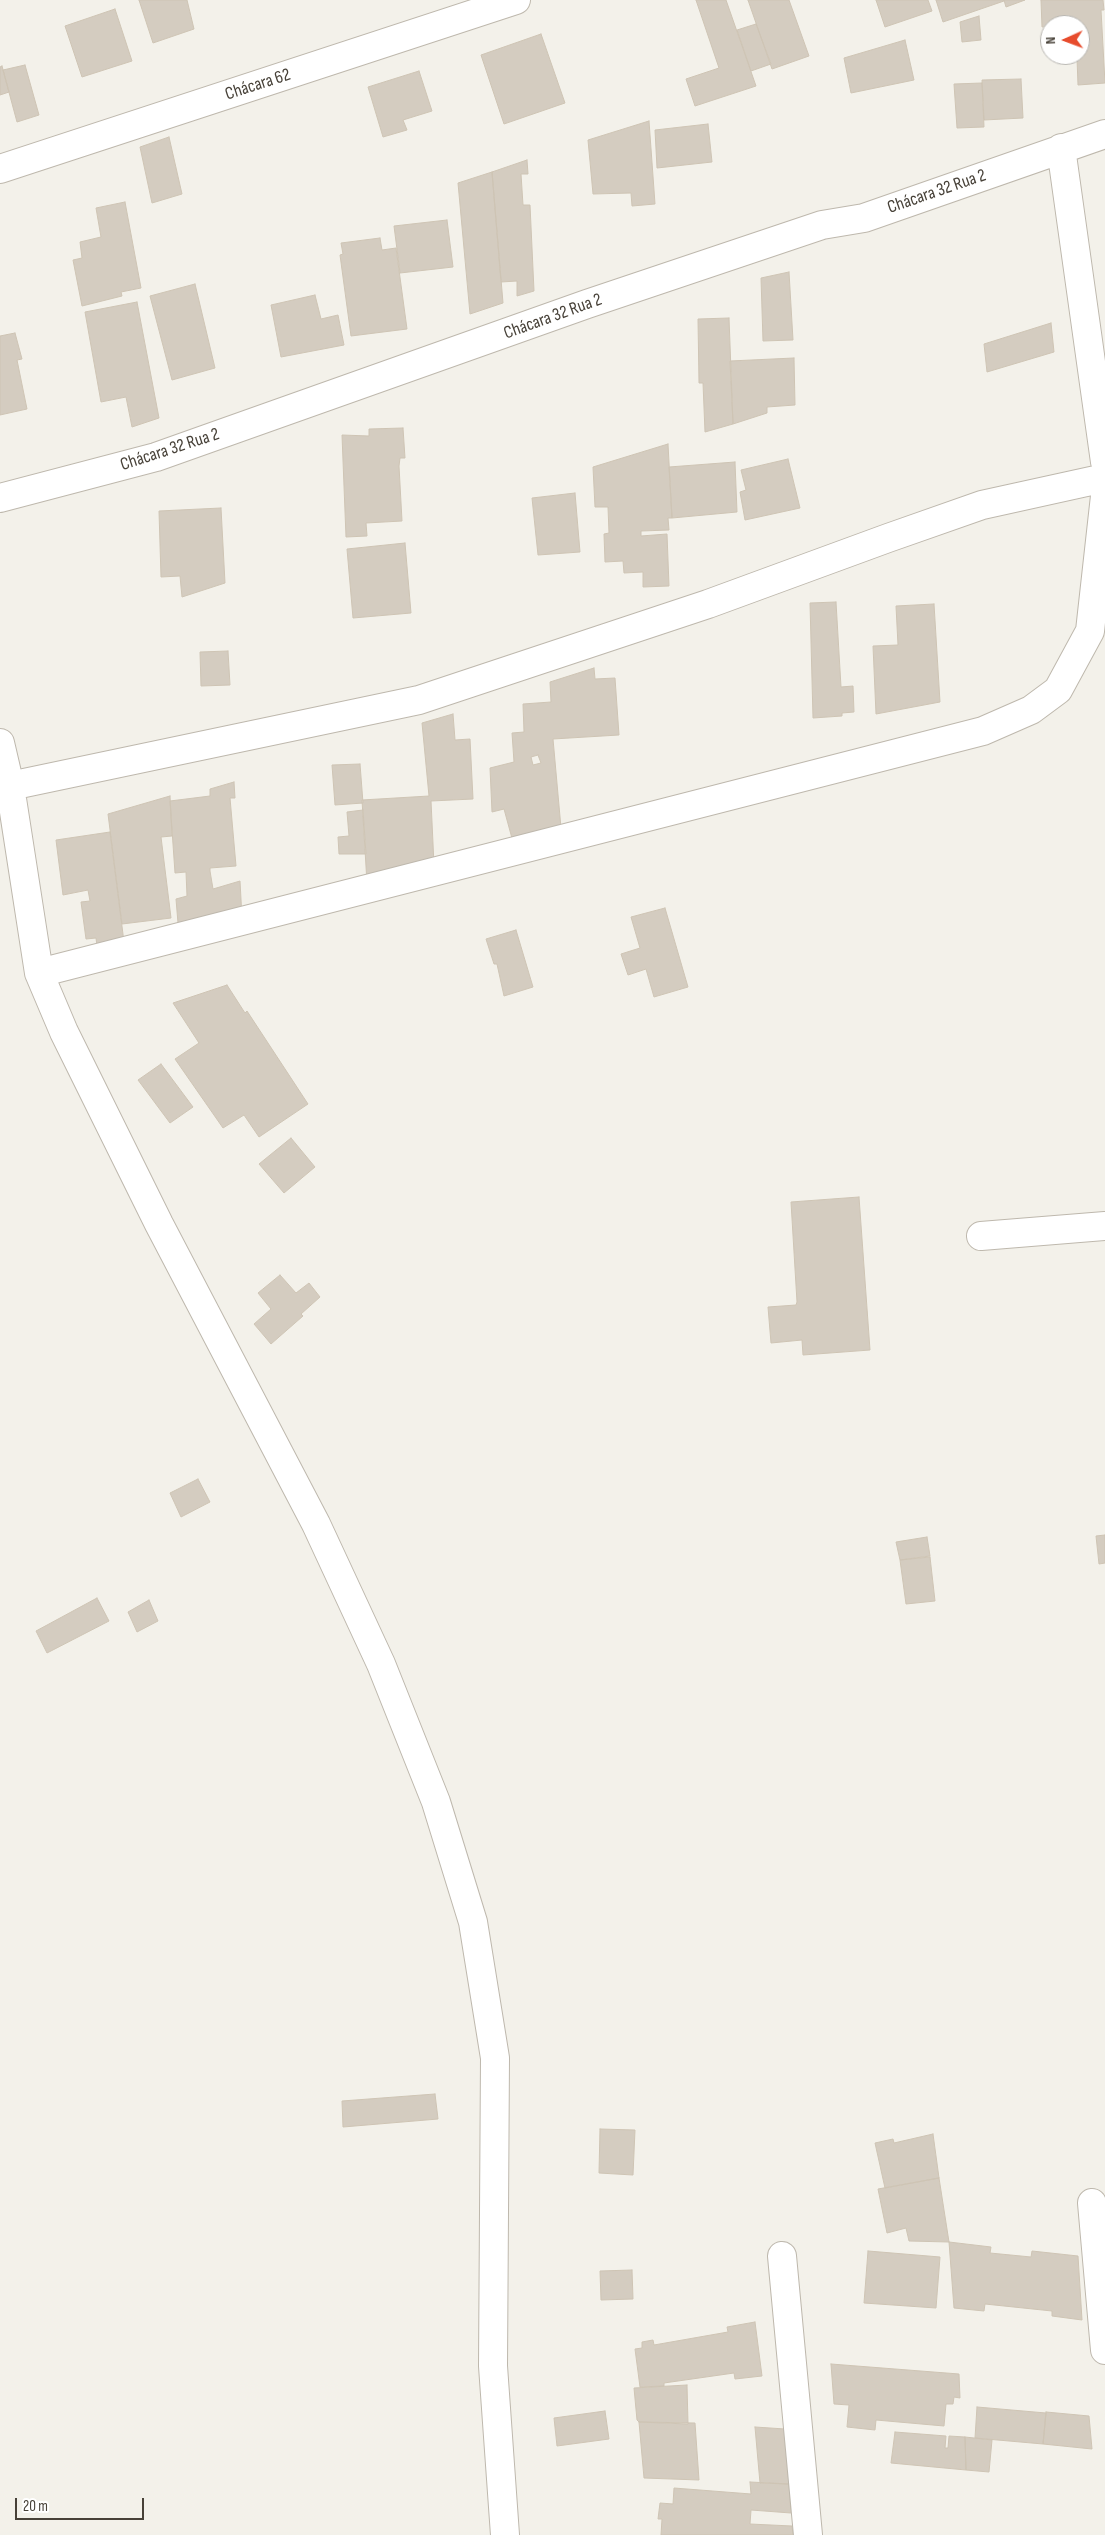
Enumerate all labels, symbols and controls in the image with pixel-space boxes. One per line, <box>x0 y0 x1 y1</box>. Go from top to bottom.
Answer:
north arrow <box>1040 15 1090 65</box>
text: N <box>1042 36 1059 45</box>
street label: Chácara 62 <box>223 64 293 106</box>
street label: Chácara 32 Rua 2 <box>885 165 989 219</box>
street label: Chácara 32 Rua 2 <box>501 289 605 345</box>
street label: Chácara 32 Rua 2 <box>118 424 222 476</box>
scale bar <box>18 2488 146 2520</box>
text: 20 m <box>23 2497 48 2516</box>

